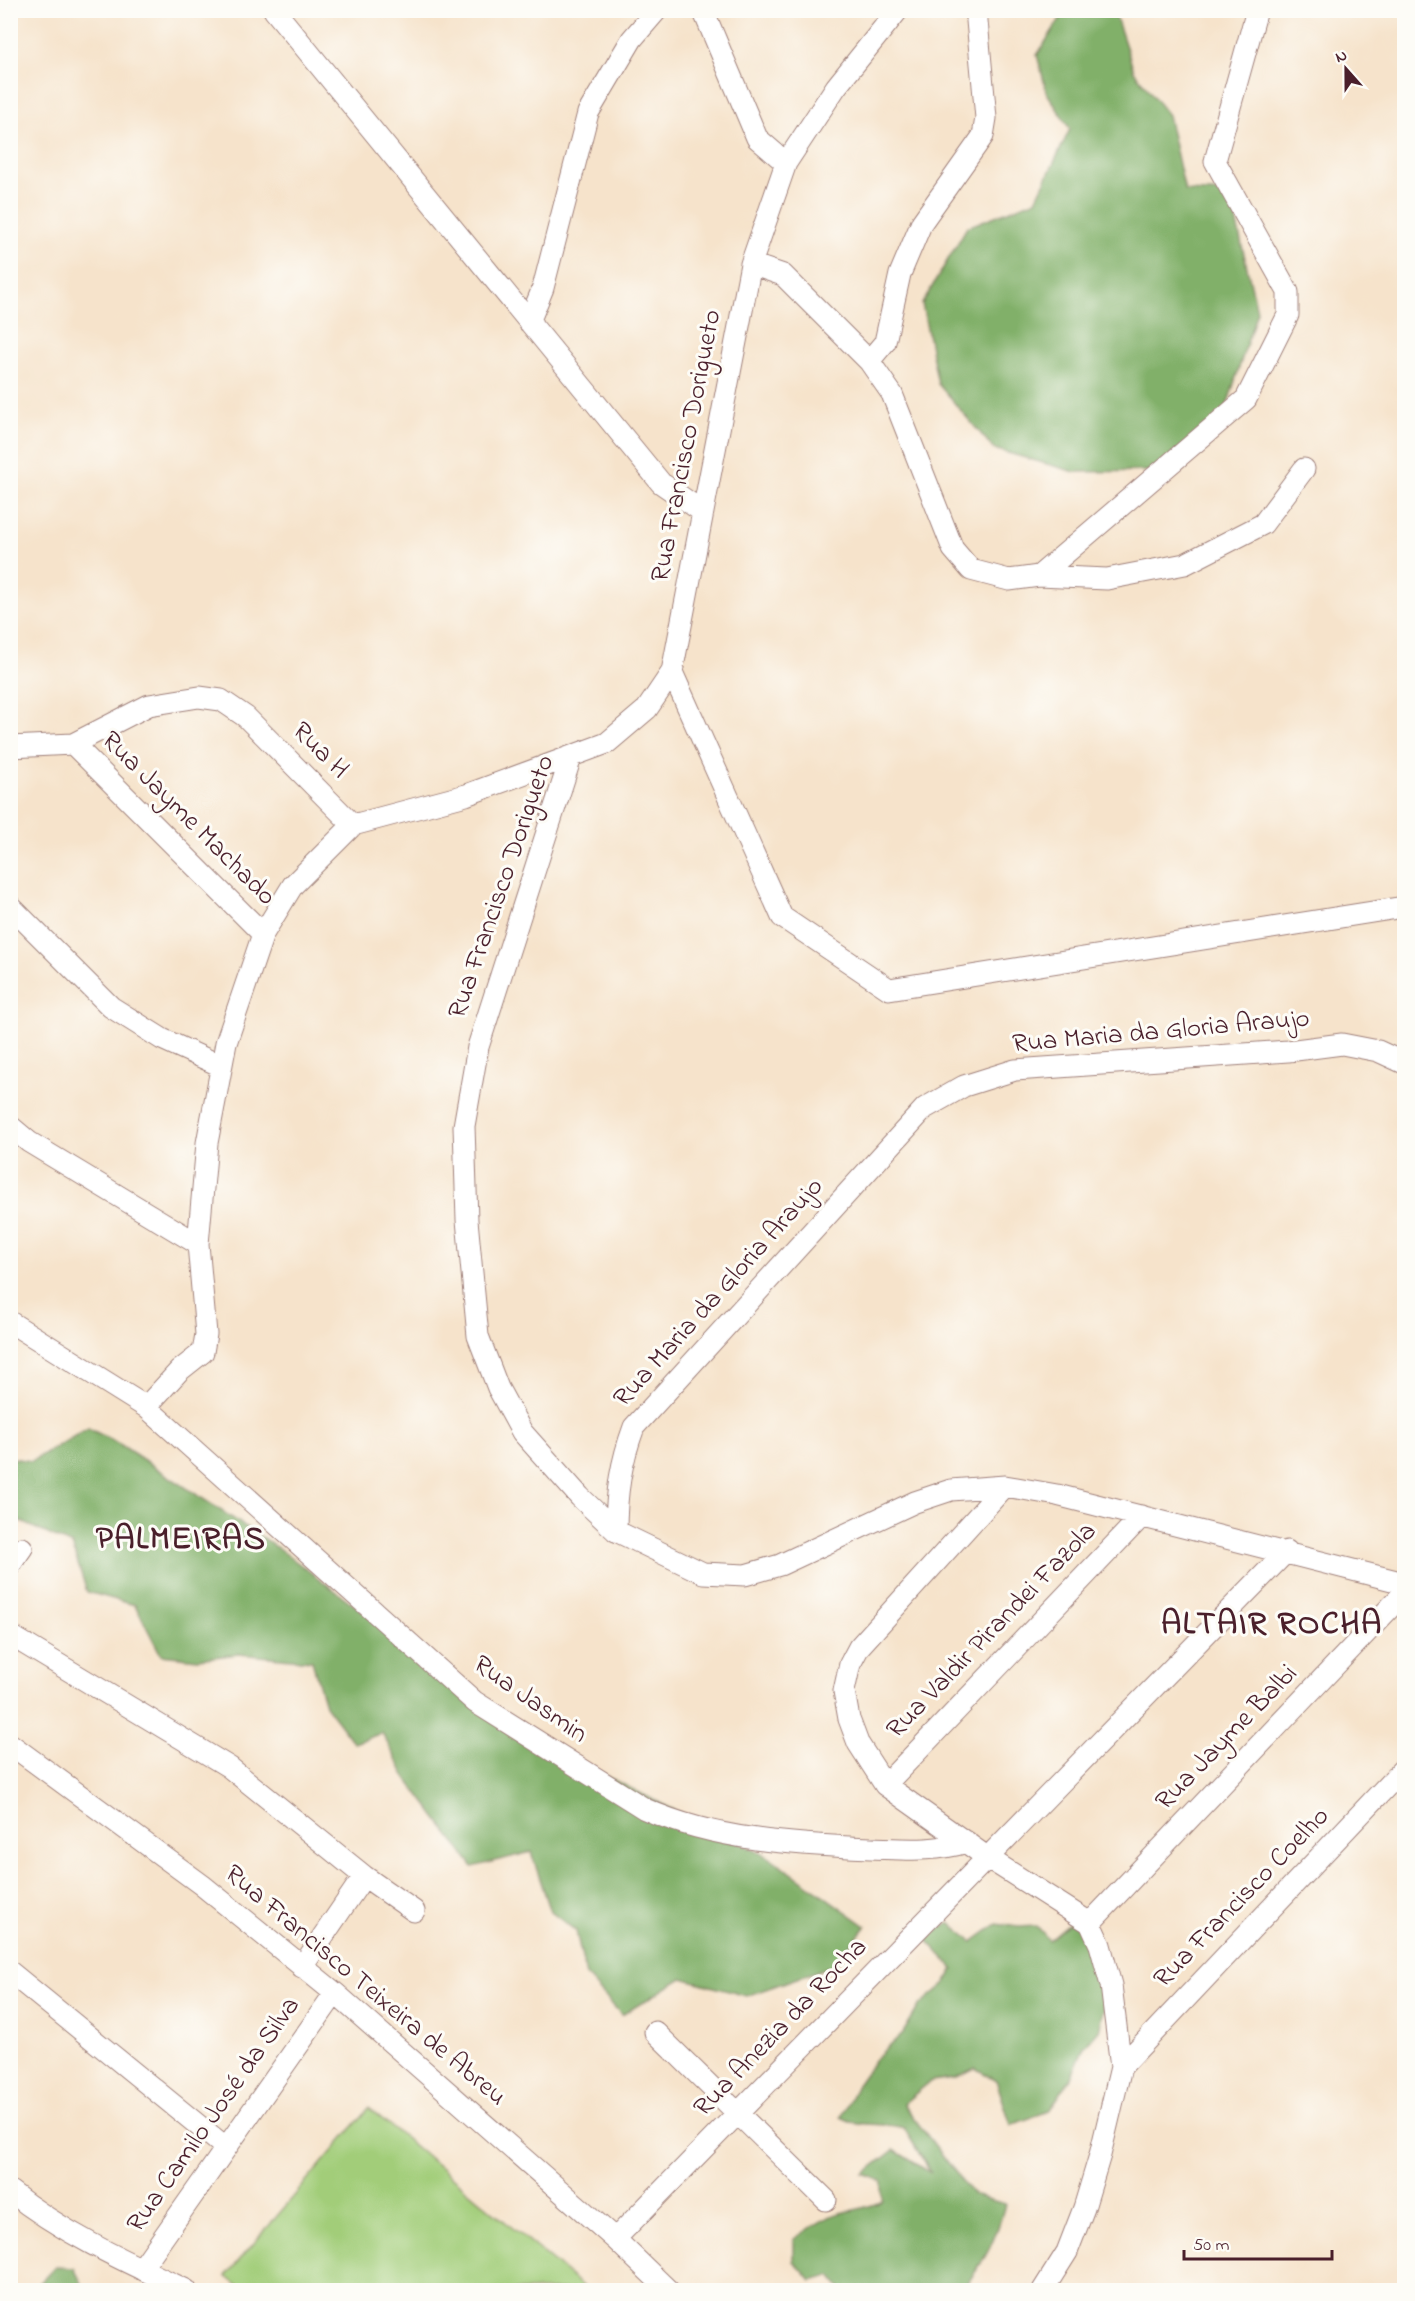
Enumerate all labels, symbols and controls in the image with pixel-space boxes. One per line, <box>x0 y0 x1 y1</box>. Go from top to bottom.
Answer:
north arrow <box>1316 39 1376 99</box>
text: N <box>1332 44 1351 70</box>
street label: Rua Francisco Dorigueto <box>641 307 733 585</box>
street label: Rua H <box>282 713 358 789</box>
street label: Rua Jayme Machado <box>92 723 284 915</box>
street label: Rua Francisco Dorigueto <box>439 750 565 1024</box>
street label: Rua Maria da Gloria Araujo <box>1011 1000 1311 1064</box>
street label: Rua Maria da Gloria Araujo <box>605 1169 833 1417</box>
street label: Rua Valdir Pirandei Fazola <box>878 1514 1106 1748</box>
district label: PALMEIRAS <box>96 1516 266 1564</box>
district label: ALTAIR ROCHA <box>1161 1601 1383 1649</box>
street label: Rua Jasmin <box>465 1646 595 1754</box>
street label: Rua Jayme Balbi <box>1147 1656 1307 1820</box>
street label: Rua Francisco Coelho <box>1145 1799 1339 1997</box>
street label: Rua Francisco Teixeira de Abreu <box>215 1856 515 2116</box>
street label: Rua Anezia da Rocha <box>685 1930 877 2126</box>
street label: Rua Camilo José da Silva <box>118 1989 310 2241</box>
scale bar <box>1184 2223 1332 2261</box>
text: 50 m <box>1193 2233 1230 2259</box>

